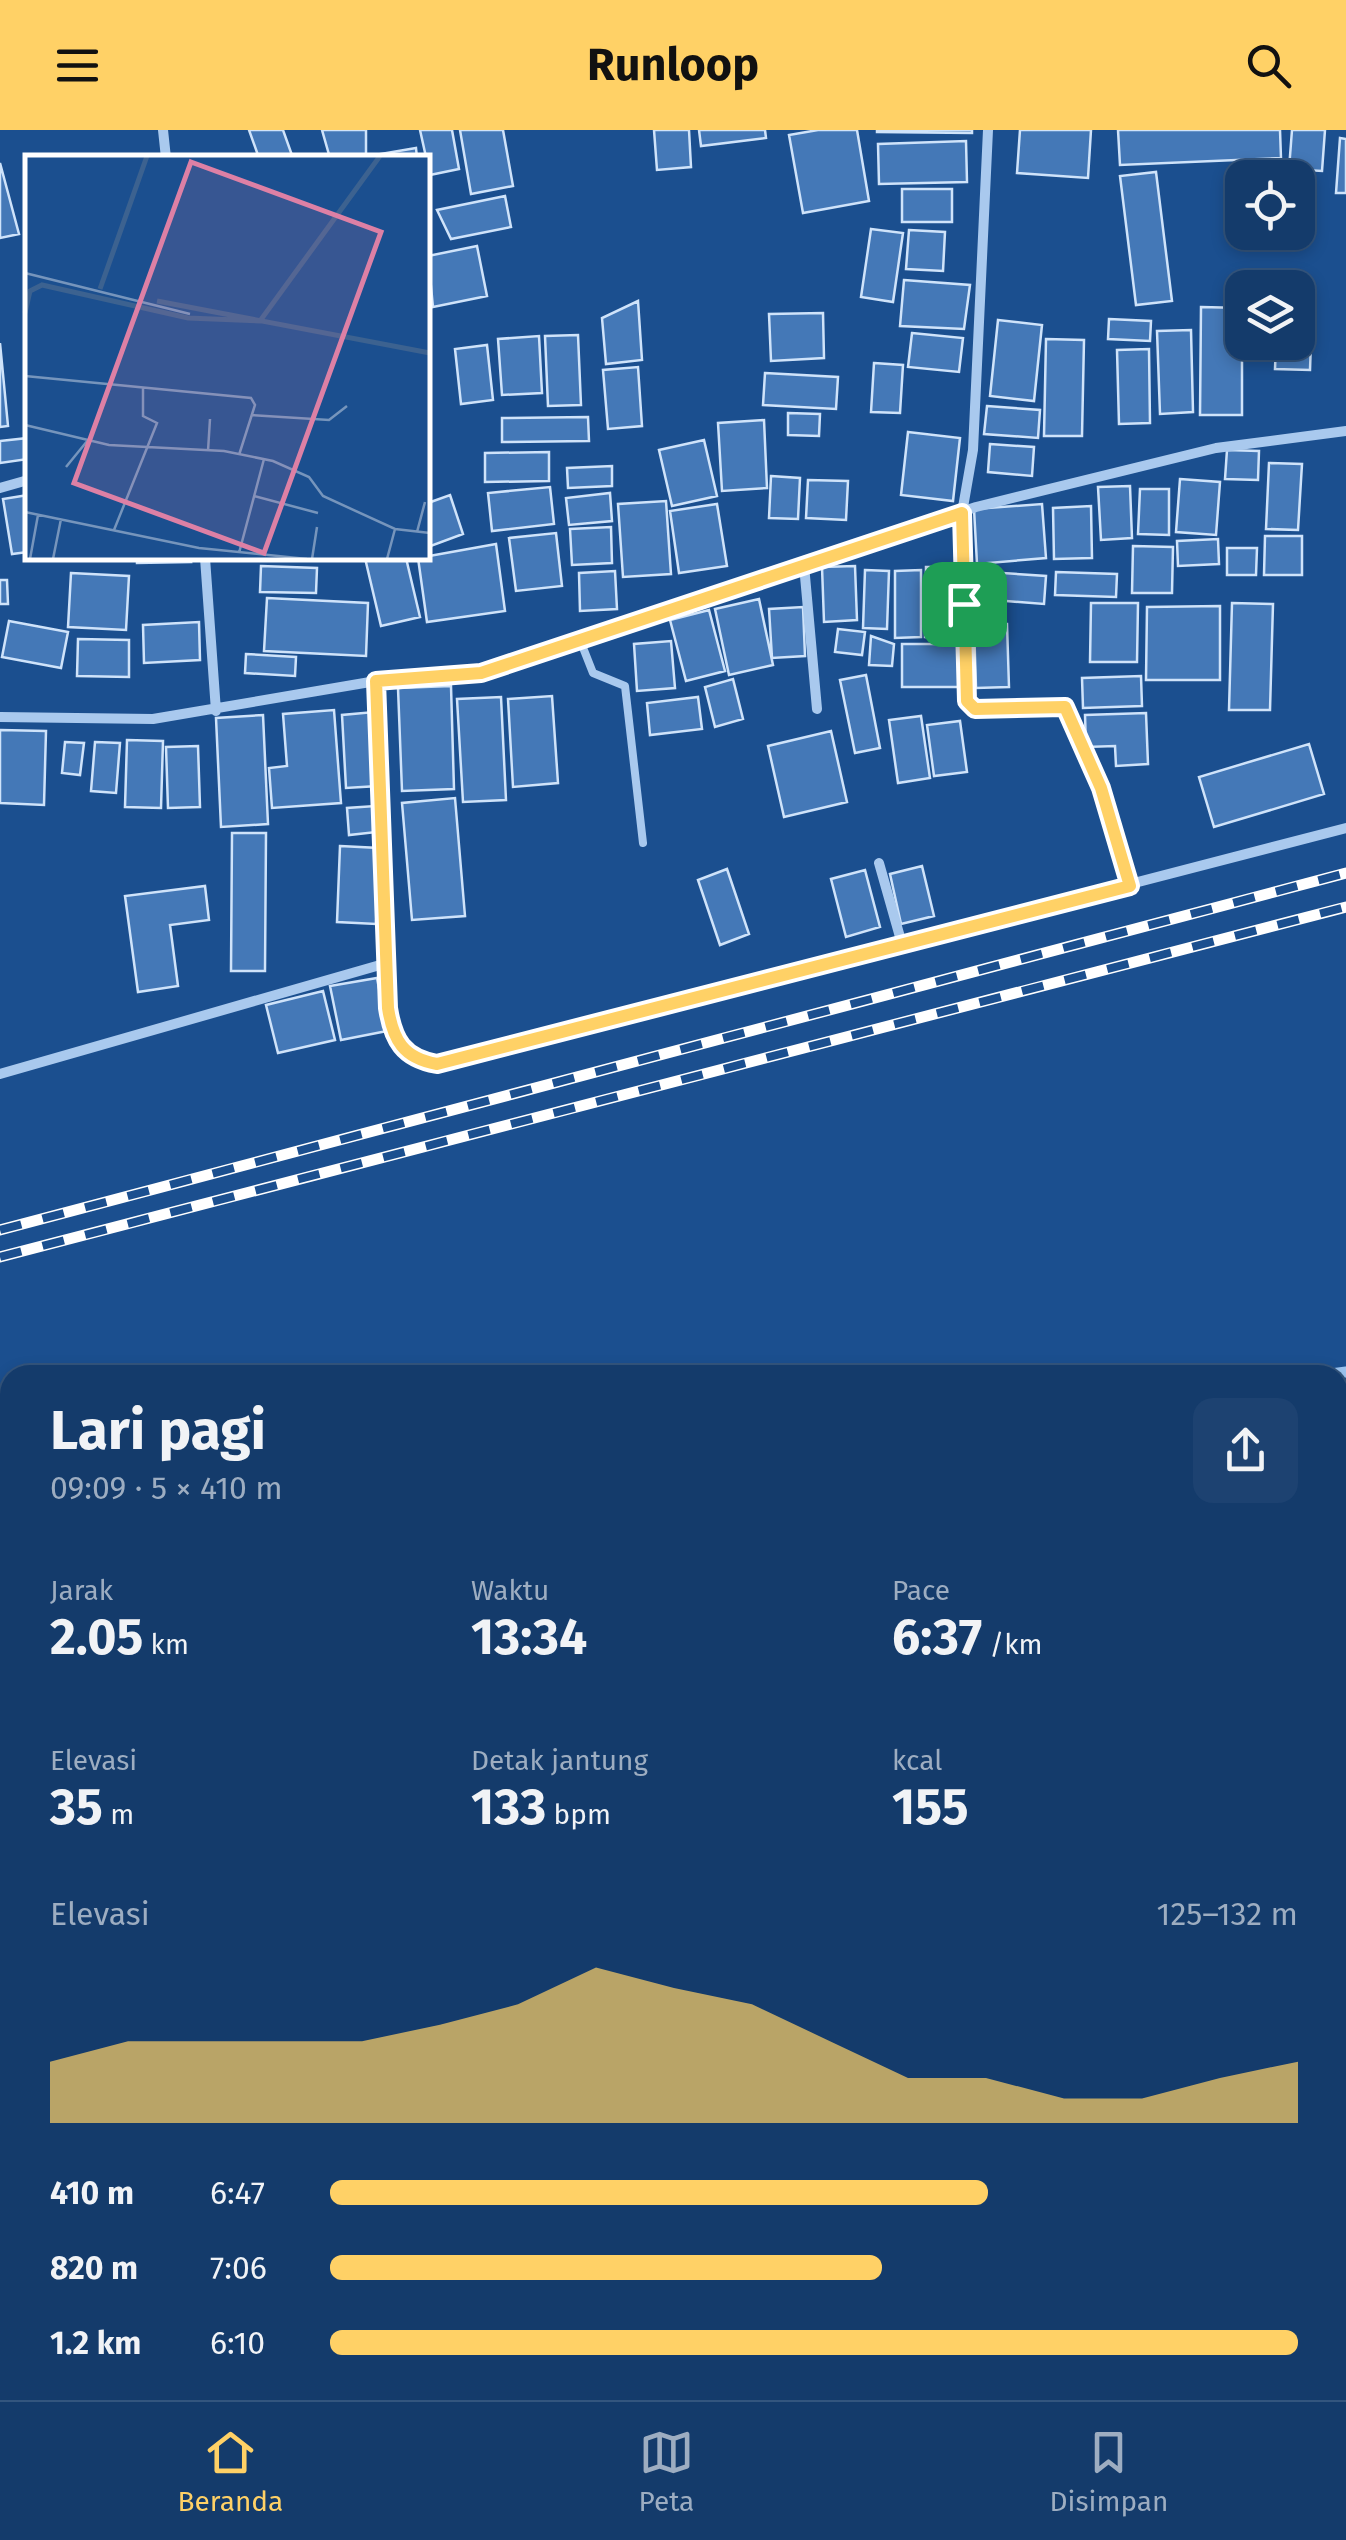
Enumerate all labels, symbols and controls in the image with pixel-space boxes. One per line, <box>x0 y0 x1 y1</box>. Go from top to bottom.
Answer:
icon: menu <box>50 38 105 93</box>
text: Runloop <box>587 38 759 92</box>
icon: search <box>1241 38 1296 93</box>
inset map <box>25 155 430 560</box>
map controls <box>1225 160 1315 360</box>
button: locate <box>1225 160 1315 250</box>
button: layers <box>1225 270 1315 360</box>
pin <box>922 562 1007 647</box>
icon: arrive <box>937 577 992 632</box>
text: Lari pagi <box>50 1398 266 1464</box>
button: share <box>1193 1398 1298 1503</box>
text: 09:09 · 5 × 410 m <box>50 1469 283 1507</box>
text: Jarak <box>50 1574 113 1607</box>
text: Waktu <box>471 1574 549 1607</box>
text: Pace <box>892 1574 950 1607</box>
text: 2.05 <box>50 1607 143 1667</box>
text: 13:34 <box>471 1607 587 1667</box>
text: 6:37 <box>892 1607 982 1667</box>
text: km <box>143 1628 189 1661</box>
text: /km <box>982 1628 1042 1661</box>
text: Elevasi <box>50 1744 137 1777</box>
text: Detak jantung <box>471 1744 648 1777</box>
text: kcal <box>892 1744 942 1777</box>
text: 35 <box>50 1777 103 1837</box>
text: 133 <box>471 1777 546 1837</box>
text: 155 <box>892 1777 969 1837</box>
text: m <box>103 1798 134 1831</box>
text: bpm <box>546 1798 611 1831</box>
text: Elevasi <box>50 1895 150 1933</box>
text: 125–132 m <box>1157 1895 1298 1933</box>
text: 410 m <box>50 2174 134 2212</box>
text: 6:47 <box>210 2174 265 2212</box>
text: 820 m <box>50 2249 138 2287</box>
text: 7:06 <box>210 2249 267 2287</box>
text: 1.2 km <box>50 2324 141 2362</box>
text: 6:10 <box>210 2324 265 2362</box>
tab: Beranda <box>178 2425 283 2518</box>
tab: Peta <box>638 2425 694 2518</box>
tab: Disimpan <box>1050 2425 1168 2518</box>

